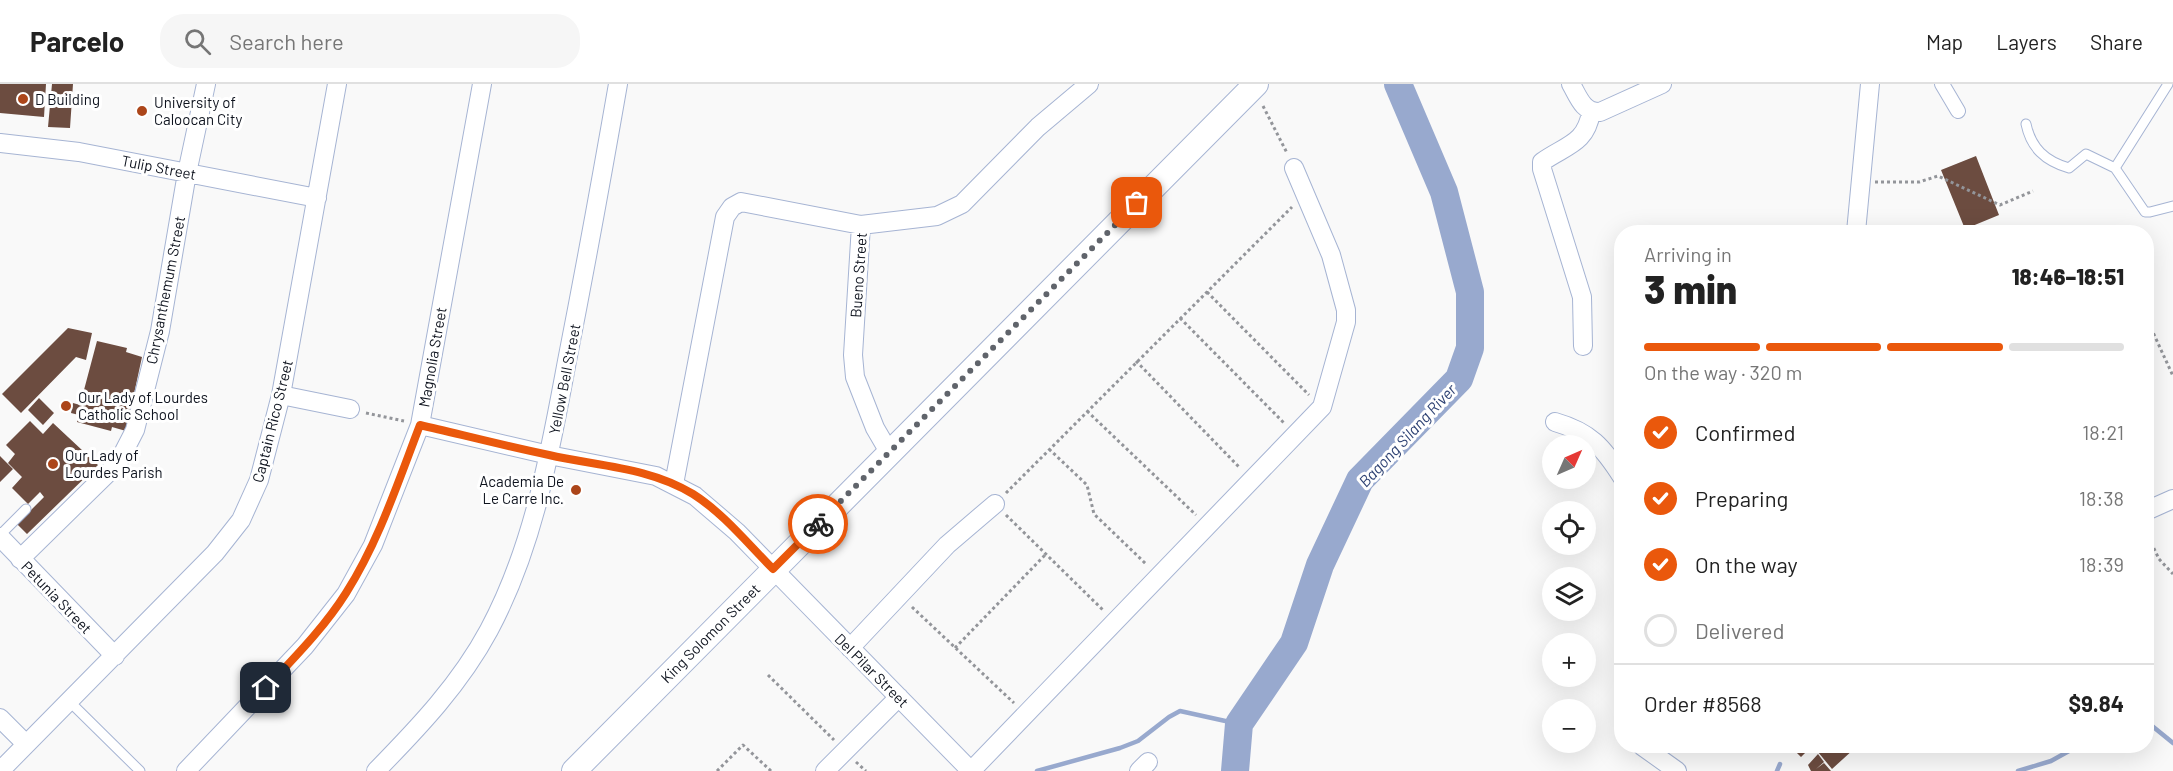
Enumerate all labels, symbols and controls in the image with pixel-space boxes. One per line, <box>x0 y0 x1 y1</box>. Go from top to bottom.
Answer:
search box <box>160 14 580 68</box>
text: Parcelo <box>30 24 124 58</box>
icon: search <box>181 25 214 58</box>
text: Search here <box>229 28 344 54</box>
text: Map <box>1926 29 1963 54</box>
text: Layers <box>1996 29 2057 54</box>
text: Share <box>2090 29 2143 54</box>
place label: D Building <box>35 90 100 108</box>
marker: D Building <box>16 92 30 106</box>
place label: University of Caloocan City <box>154 93 242 128</box>
marker: University of Caloocan City <box>135 104 149 118</box>
street label: Tulip Street <box>120 151 198 183</box>
pin <box>1111 177 1162 228</box>
icon: bag <box>1120 186 1153 219</box>
street label: Chrysanthemum Street <box>142 214 188 366</box>
street label: Bueno Street <box>846 232 870 318</box>
text: Arriving in <box>1644 242 1732 266</box>
text: 18:46–18:51 <box>2012 263 2124 289</box>
text: 3 min <box>1644 265 1737 312</box>
street label: Magnolia Street <box>414 305 450 409</box>
street label: Yellow Bell Street <box>544 322 584 436</box>
street label: Captain Rico Street <box>248 358 296 484</box>
text: On the way · 320 m <box>1644 360 1802 384</box>
water label: Bagong Silang River <box>1354 379 1460 490</box>
place label: Our Lady of Lourdes Catholic School <box>78 388 208 423</box>
marker: Our Lady of Lourdes Catholic School <box>59 399 73 413</box>
icon: check <box>1644 416 1677 449</box>
text: Confirmed <box>1695 419 1795 445</box>
text: 18:21 <box>2082 420 2124 444</box>
north arrow <box>1542 435 1596 489</box>
map controls <box>1542 435 1596 753</box>
place label: Our Lady of Lourdes Parish <box>65 446 162 481</box>
marker: Our Lady of Lourdes Parish <box>46 457 60 471</box>
place label: Academia De Le Carre Inc. <box>479 472 564 507</box>
icon: check <box>1644 482 1677 515</box>
marker: Academia De Le Carre Inc. <box>569 483 583 497</box>
text: Preparing <box>1695 485 1788 511</box>
text: 18:38 <box>2079 486 2124 510</box>
courier <box>788 494 848 554</box>
button: locate <box>1542 501 1596 555</box>
icon: bike <box>802 508 835 541</box>
icon: check <box>1644 548 1677 581</box>
text: On the way <box>1695 551 1798 577</box>
text: 18:39 <box>2079 552 2124 576</box>
street label: Petunia Street <box>18 557 96 637</box>
button: layers <box>1542 567 1596 621</box>
street label: King Solomon Street <box>657 580 763 686</box>
text: Delivered <box>1695 617 1784 643</box>
street label: Del Pilar Street <box>831 629 913 711</box>
button: + <box>1542 633 1596 687</box>
pin <box>240 662 291 713</box>
icon: home <box>249 671 282 704</box>
text: Order #8568 <box>1644 690 1762 716</box>
text: $9.84 <box>2069 690 2124 716</box>
button: − <box>1542 699 1596 753</box>

